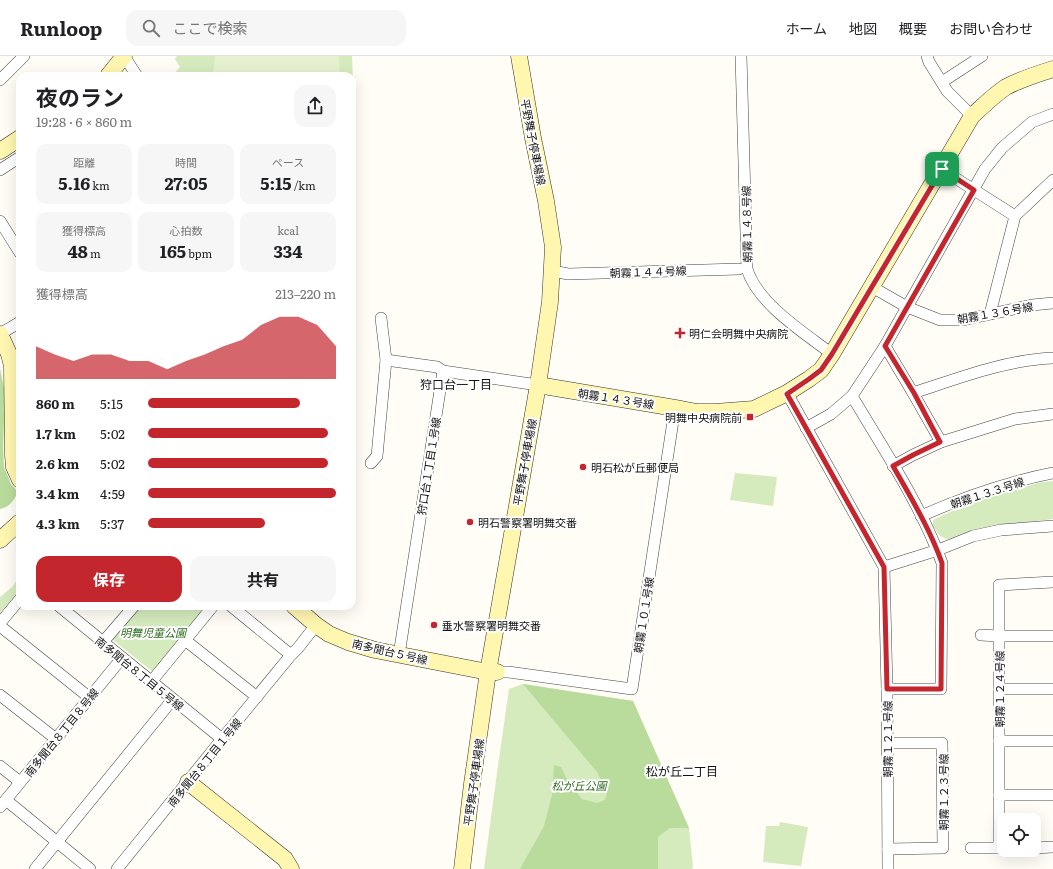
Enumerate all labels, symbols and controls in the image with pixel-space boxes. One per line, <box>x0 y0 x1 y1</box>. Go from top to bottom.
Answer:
search box <box>126 10 406 46</box>
text: Runloop <box>20 14 102 42</box>
text: ここで検索 <box>172 16 247 39</box>
icon: search <box>140 17 162 39</box>
text: ホーム <box>785 18 827 38</box>
text: 地図 <box>849 18 877 38</box>
text: 概要 <box>899 18 927 38</box>
text: お問い合わせ <box>949 18 1033 38</box>
text: 夜のラン <box>36 80 124 113</box>
button: share <box>294 85 336 127</box>
street label: 平野舞子停車場線 <box>518 97 550 187</box>
text: 19:28 · 6 × 860 m <box>36 112 132 131</box>
pin <box>925 152 959 186</box>
text: 距離 <box>73 154 95 170</box>
text: 時間 <box>175 154 197 170</box>
text: ペース <box>272 154 304 170</box>
icon: arrive <box>931 158 953 180</box>
text: 5.16 <box>58 170 90 195</box>
text: 27:05 <box>164 170 208 195</box>
text: 5:15 <box>260 170 291 195</box>
text: km <box>90 177 110 193</box>
text: /km <box>291 177 316 193</box>
street label: 朝霧１４８号線 <box>737 185 755 263</box>
text: 獲得標高 <box>62 222 106 238</box>
text: 心拍数 <box>170 222 203 238</box>
text: kcal <box>277 222 299 238</box>
text: 48 <box>67 238 88 263</box>
text: 165 <box>160 238 186 263</box>
text: 334 <box>274 238 302 263</box>
text: m <box>88 245 101 261</box>
text: bpm <box>186 245 212 261</box>
street label: 朝霧１４４号線 <box>609 262 687 280</box>
text: 獲得標高 <box>36 284 88 303</box>
text: 213–220 m <box>275 284 336 303</box>
street label: 朝霧１３６号線 <box>956 297 1034 327</box>
place label: 明仁会明舞中央病院 <box>689 325 788 341</box>
marker: 明仁会明舞中央病院 <box>674 327 686 339</box>
district label: 狩口台一丁目 <box>420 375 492 393</box>
street label: 朝霧１４３号線 <box>577 384 655 412</box>
text: 860 m <box>36 394 75 413</box>
text: 5:15 <box>100 394 123 413</box>
place label: 明舞中央病院前 <box>665 409 742 425</box>
marker: 明舞中央病院前 <box>745 412 755 422</box>
street label: 狩口台１丁目１号線 <box>412 416 444 516</box>
street label: 平野舞子停車場線 <box>508 417 540 507</box>
text: 1.7 km <box>36 424 76 443</box>
text: 5:02 <box>100 424 125 443</box>
text: 2.6 km <box>36 454 79 473</box>
text: 5:02 <box>100 454 125 473</box>
place label: 明石松が丘郵便局 <box>591 459 679 475</box>
marker: 明石松が丘郵便局 <box>578 462 588 472</box>
street label: 朝霧１３３号線 <box>948 472 1026 512</box>
text: 3.4 km <box>36 484 79 503</box>
text: 4:59 <box>100 484 125 503</box>
text: 4.3 km <box>36 514 80 533</box>
text: 5:37 <box>100 514 124 533</box>
place label: 明石警察署明舞交番 <box>478 514 577 530</box>
marker: 明石警察署明舞交番 <box>465 517 475 527</box>
button: 保存 <box>36 556 182 602</box>
button: 共有 <box>190 556 336 602</box>
street label: 朝霧１０１号線 <box>629 576 657 654</box>
place label: 垂水警察署明舞交番 <box>442 617 541 633</box>
marker: 垂水警察署明舞交番 <box>429 620 439 630</box>
park label: 明舞児童公園 <box>120 624 188 640</box>
street label: 南多聞台８丁目５号線 <box>92 632 188 714</box>
street label: 南多聞台５号線 <box>351 635 429 667</box>
street label: 朝霧１２４号線 <box>991 651 1007 728</box>
street label: 南多聞台８丁目８号線 <box>20 684 102 780</box>
street label: 朝霧１２１号線 <box>879 701 895 778</box>
street label: 南多聞台８丁目１号線 <box>163 714 245 810</box>
street label: 平野舞子停車場線 <box>459 737 487 827</box>
street label: 朝霧１２３号線 <box>935 754 951 831</box>
district label: 松が丘二丁目 <box>646 762 718 780</box>
park label: 松が丘公園 <box>552 777 608 793</box>
map controls <box>997 813 1041 857</box>
button: locate <box>997 813 1041 857</box>

